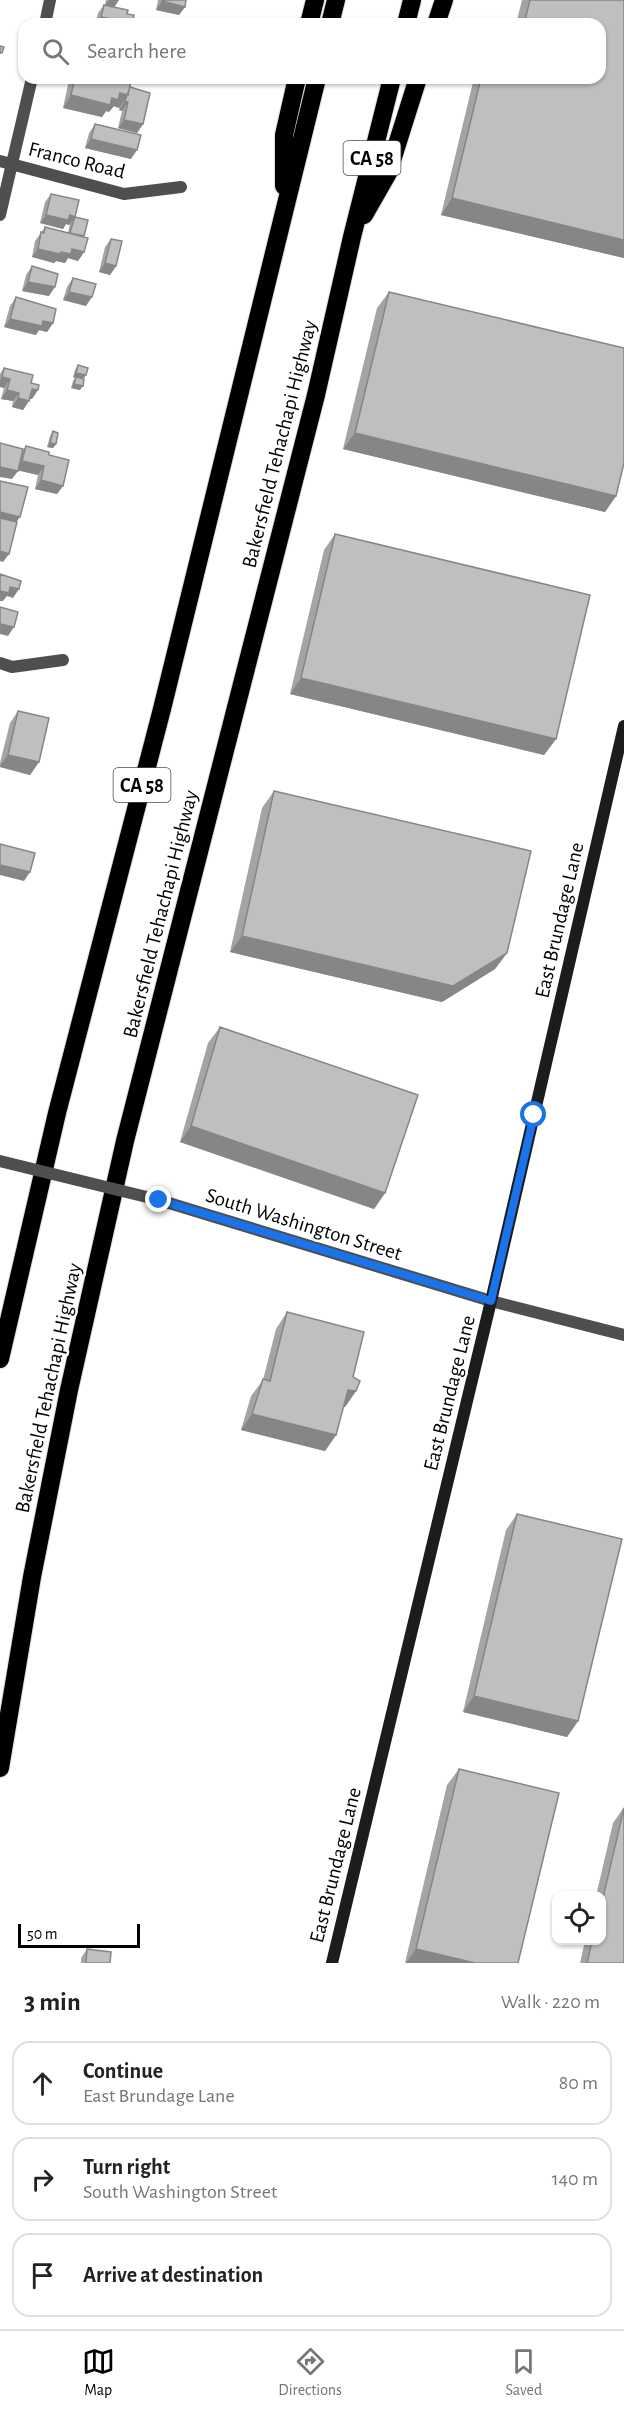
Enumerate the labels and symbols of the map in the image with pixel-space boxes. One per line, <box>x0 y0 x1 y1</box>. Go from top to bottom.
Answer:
street label: Franco Road <box>26 138 127 183</box>
road number: CA 58 <box>344 141 400 175</box>
street label: Bakersfield Tehachapi Highway <box>238 318 321 570</box>
road number: CA 58 <box>114 768 170 802</box>
street label: Bakersfield Tehachapi Highway <box>119 788 202 1040</box>
street label: East Brundage Lane <box>531 840 588 1000</box>
route start <box>520 1101 546 1127</box>
street label: South Washington Street <box>203 1185 405 1264</box>
route end <box>145 1186 171 1212</box>
street label: Bakersfield Tehachapi Highway <box>12 1261 85 1515</box>
street label: East Brundage Lane <box>420 1313 479 1473</box>
street label: East Brundage Lane <box>306 1785 365 1945</box>
scale bar <box>18 1921 140 1948</box>

